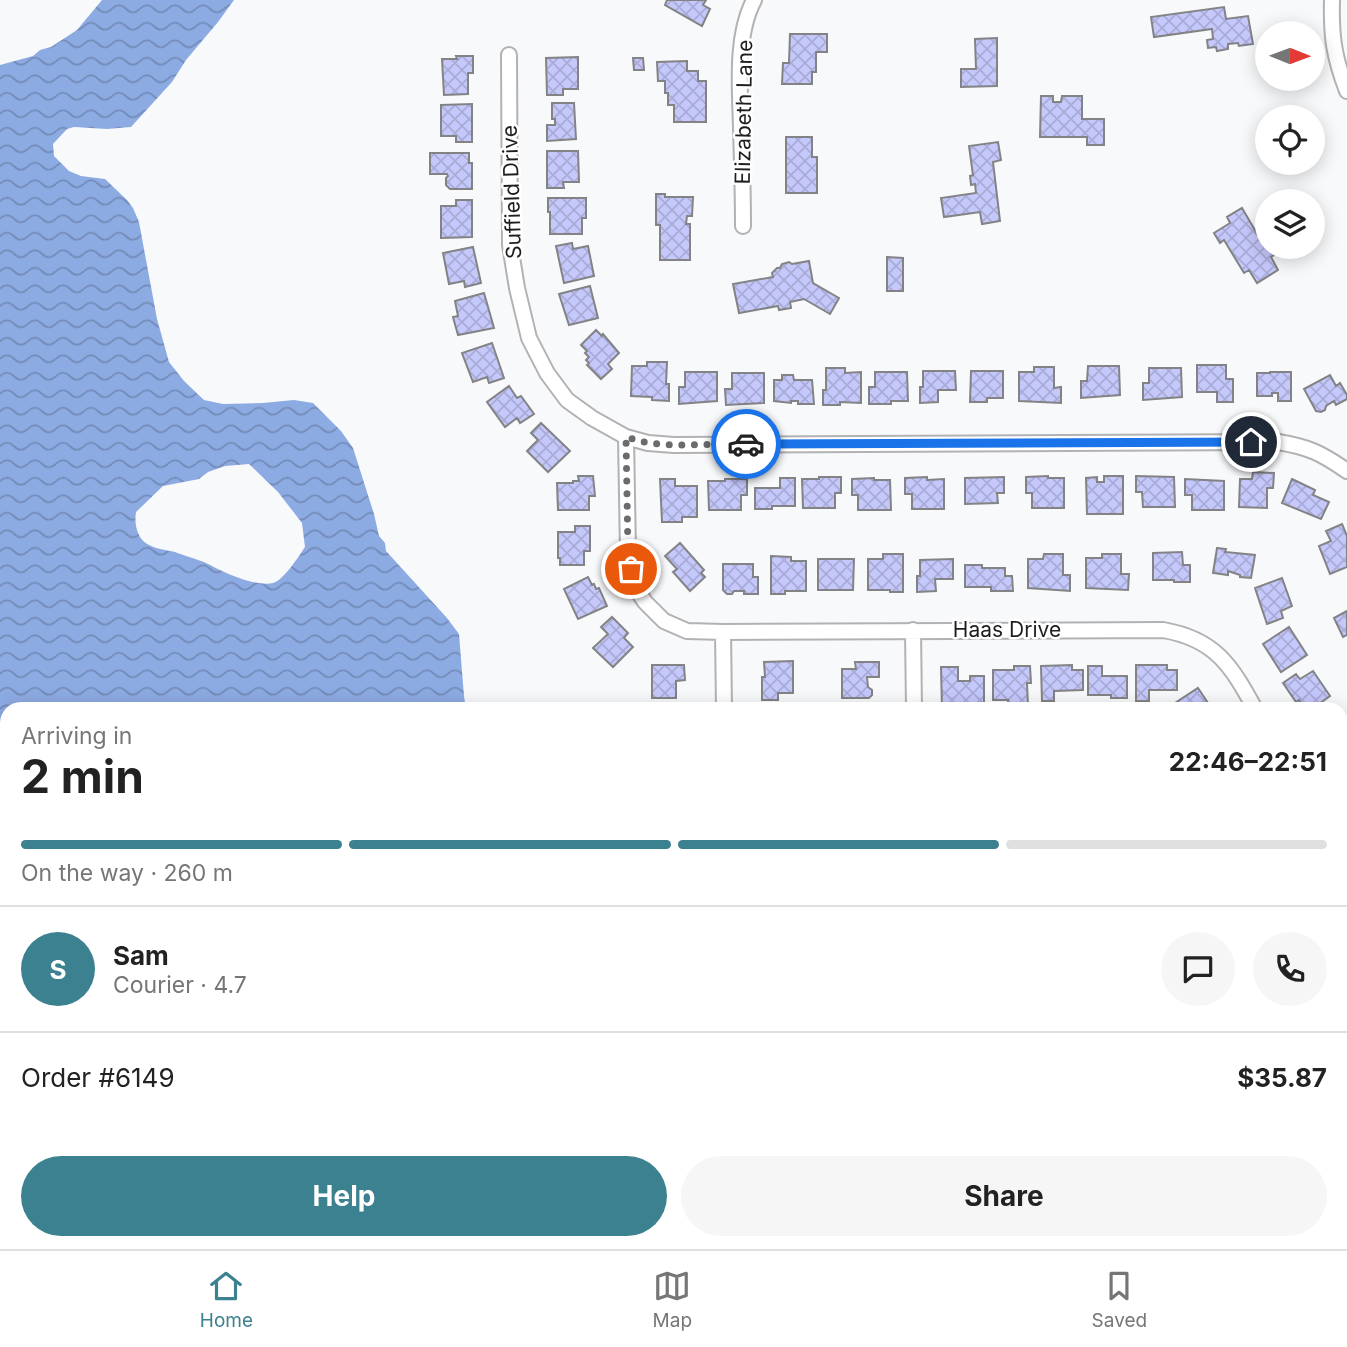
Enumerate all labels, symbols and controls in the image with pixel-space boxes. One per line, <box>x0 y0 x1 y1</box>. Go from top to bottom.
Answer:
north arrow <box>1255 21 1325 91</box>
map controls <box>1255 21 1325 259</box>
street label: Elizabeth Lane <box>730 39 757 185</box>
button: locate <box>1255 105 1325 175</box>
street label: Suffield Drive <box>497 125 526 259</box>
button: layers <box>1255 189 1325 259</box>
courier <box>711 409 781 479</box>
pin <box>1221 412 1281 472</box>
icon: home <box>1232 423 1270 461</box>
icon: car <box>727 425 765 463</box>
pin <box>601 539 661 599</box>
icon: bag <box>612 550 650 588</box>
street label: Haas Drive <box>953 617 1061 642</box>
text: Arriving in <box>21 722 132 750</box>
text: 22:46–22:51 <box>1169 746 1327 777</box>
text: 2 min <box>21 748 144 804</box>
text: On the way · 260 m <box>21 859 233 887</box>
button: chat <box>1161 932 1235 1006</box>
button: phone <box>1253 932 1327 1006</box>
text: Sam <box>113 940 169 971</box>
text: S <box>49 954 67 985</box>
text: Courier · 4.7 <box>113 971 247 999</box>
text: Order #6149 <box>21 1062 175 1093</box>
text: $35.87 <box>1237 1062 1327 1093</box>
button: Help <box>21 1156 667 1236</box>
button: Share <box>681 1156 1327 1236</box>
tab: Home <box>200 1267 253 1332</box>
tab: Map <box>653 1267 692 1332</box>
tab: Saved <box>1092 1267 1147 1332</box>

